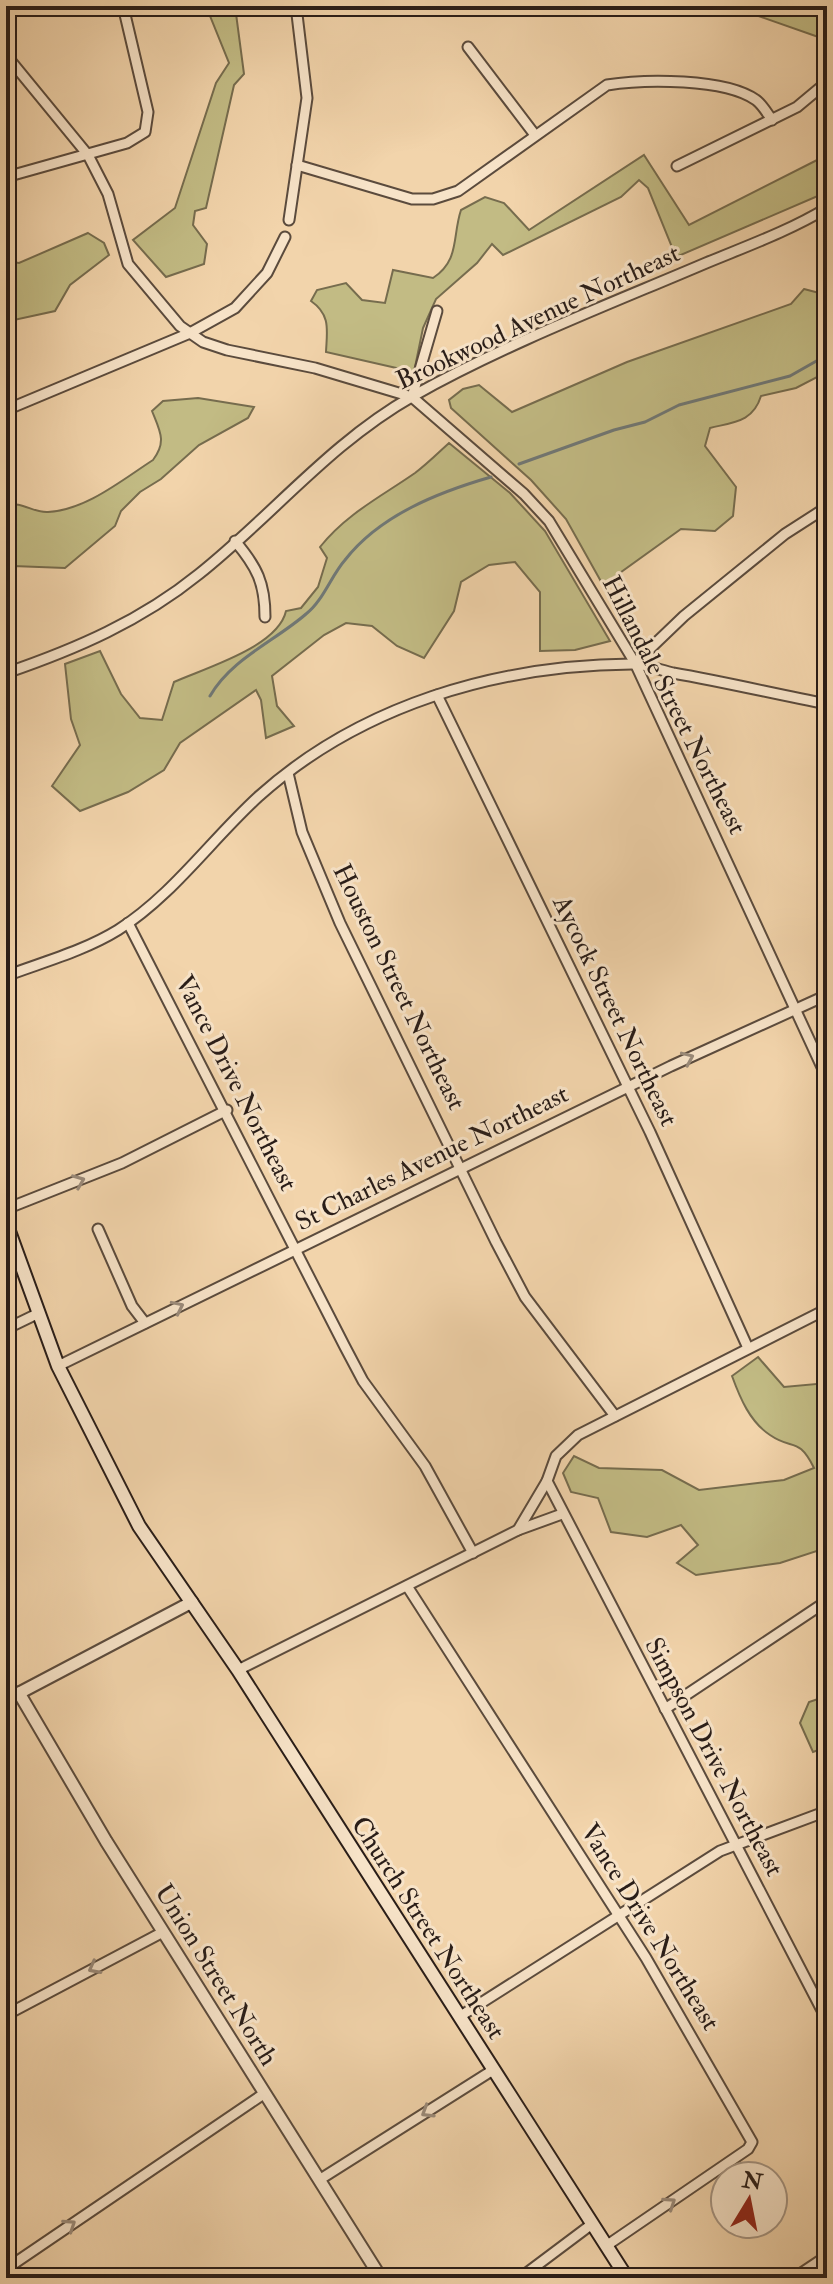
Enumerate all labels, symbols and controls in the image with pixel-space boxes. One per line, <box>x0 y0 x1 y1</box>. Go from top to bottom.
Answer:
street label: Brookwood Avenue Northeast <box>391 237 685 397</box>
street label: Hillandale Street Northeast <box>595 570 753 840</box>
street label: Houston Street Northeast <box>326 859 472 1115</box>
street label: Aycock Street Northeast <box>545 890 685 1131</box>
street label: Vance Drive Northeast <box>168 970 304 1196</box>
one-way arrow <box>680 1052 695 1068</box>
street label: St Charles Avenue Northeast <box>290 1078 574 1238</box>
one-way arrow <box>71 1174 85 1191</box>
one-way arrow <box>169 1301 184 1317</box>
street label: Simpson Drive Northeast <box>637 1632 790 1882</box>
street label: Church Street Northeast <box>344 1811 512 2045</box>
street label: Vance Drive Northeast <box>573 1818 727 2036</box>
street label: Union Street North <box>147 1878 285 2072</box>
one-way arrow <box>88 1959 102 1974</box>
one-way arrow <box>421 2102 436 2117</box>
north arrow <box>709 2160 789 2240</box>
text: N <box>739 2166 765 2197</box>
one-way arrow <box>661 2197 676 2212</box>
one-way arrow <box>62 2220 76 2235</box>

